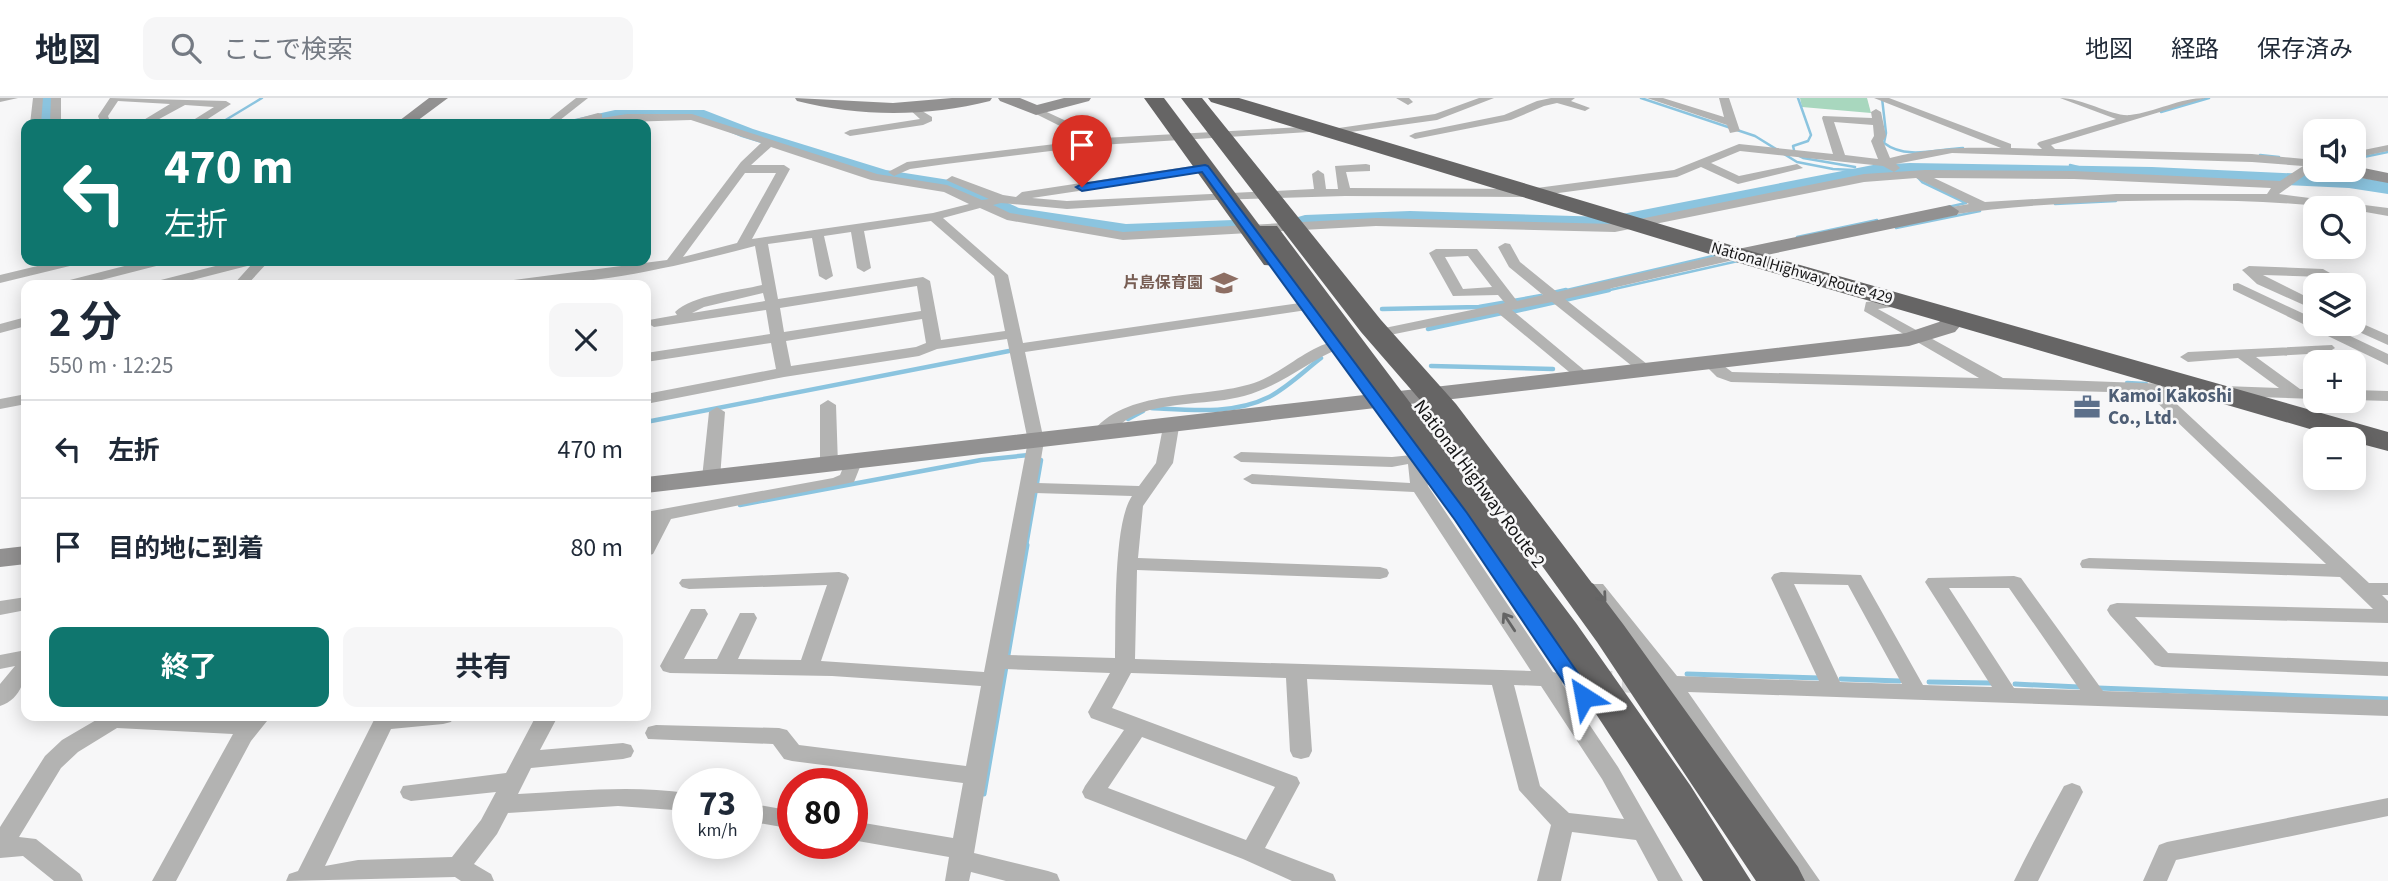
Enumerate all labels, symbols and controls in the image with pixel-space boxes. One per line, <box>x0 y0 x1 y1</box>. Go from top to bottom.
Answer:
search box <box>143 17 633 80</box>
text: 地図 <box>35 27 101 74</box>
icon: search <box>167 29 205 67</box>
text: ここで検索 <box>223 31 353 68</box>
text: 地図 <box>2085 32 2133 67</box>
text: 経路 <box>2171 32 2219 67</box>
text: 保存済み <box>2257 32 2353 67</box>
pin <box>1052 115 1112 187</box>
map controls <box>2303 119 2366 490</box>
button: sound <box>2303 119 2366 182</box>
icon: arrive <box>1063 126 1101 164</box>
text: 470 m <box>164 133 293 203</box>
icon: left <box>49 147 140 238</box>
button: search <box>2303 196 2366 259</box>
text: 左折 <box>164 202 228 248</box>
street label: National Highway Route 429 <box>1709 237 1895 310</box>
school or university icon: 片島保育園 <box>1209 268 1239 298</box>
place label: 片島保育園 <box>1123 272 1203 294</box>
button: layers <box>2303 273 2366 336</box>
text: 2 分 <box>49 293 122 353</box>
button: close <box>549 303 623 377</box>
text: 550 m · 12:25 <box>49 349 173 382</box>
button: + <box>2303 350 2366 413</box>
place label: Kamoi Kakoshi Co., Ltd. <box>2108 383 2232 432</box>
office icon: Kamoi Kakoshi Co., Ltd. <box>2072 392 2102 422</box>
street label: National Highway Route 2 <box>1407 394 1551 574</box>
button: − <box>2303 427 2366 490</box>
icon: left <box>49 430 87 468</box>
text: 470 m <box>557 431 623 468</box>
text: 左折 <box>108 432 160 469</box>
icon: arrive <box>49 528 87 566</box>
text: 80 m <box>570 529 623 566</box>
text: 目的地に到着 <box>108 530 264 567</box>
one-way arrow <box>1591 584 1607 602</box>
one-way arrow <box>1501 612 1515 632</box>
button: 終了 <box>49 627 329 707</box>
button: 共有 <box>343 627 623 707</box>
position arrow <box>1547 660 1621 734</box>
speed limit sign: 80 <box>777 768 868 859</box>
text: 73 <box>699 779 736 829</box>
text: km/h <box>698 818 737 843</box>

